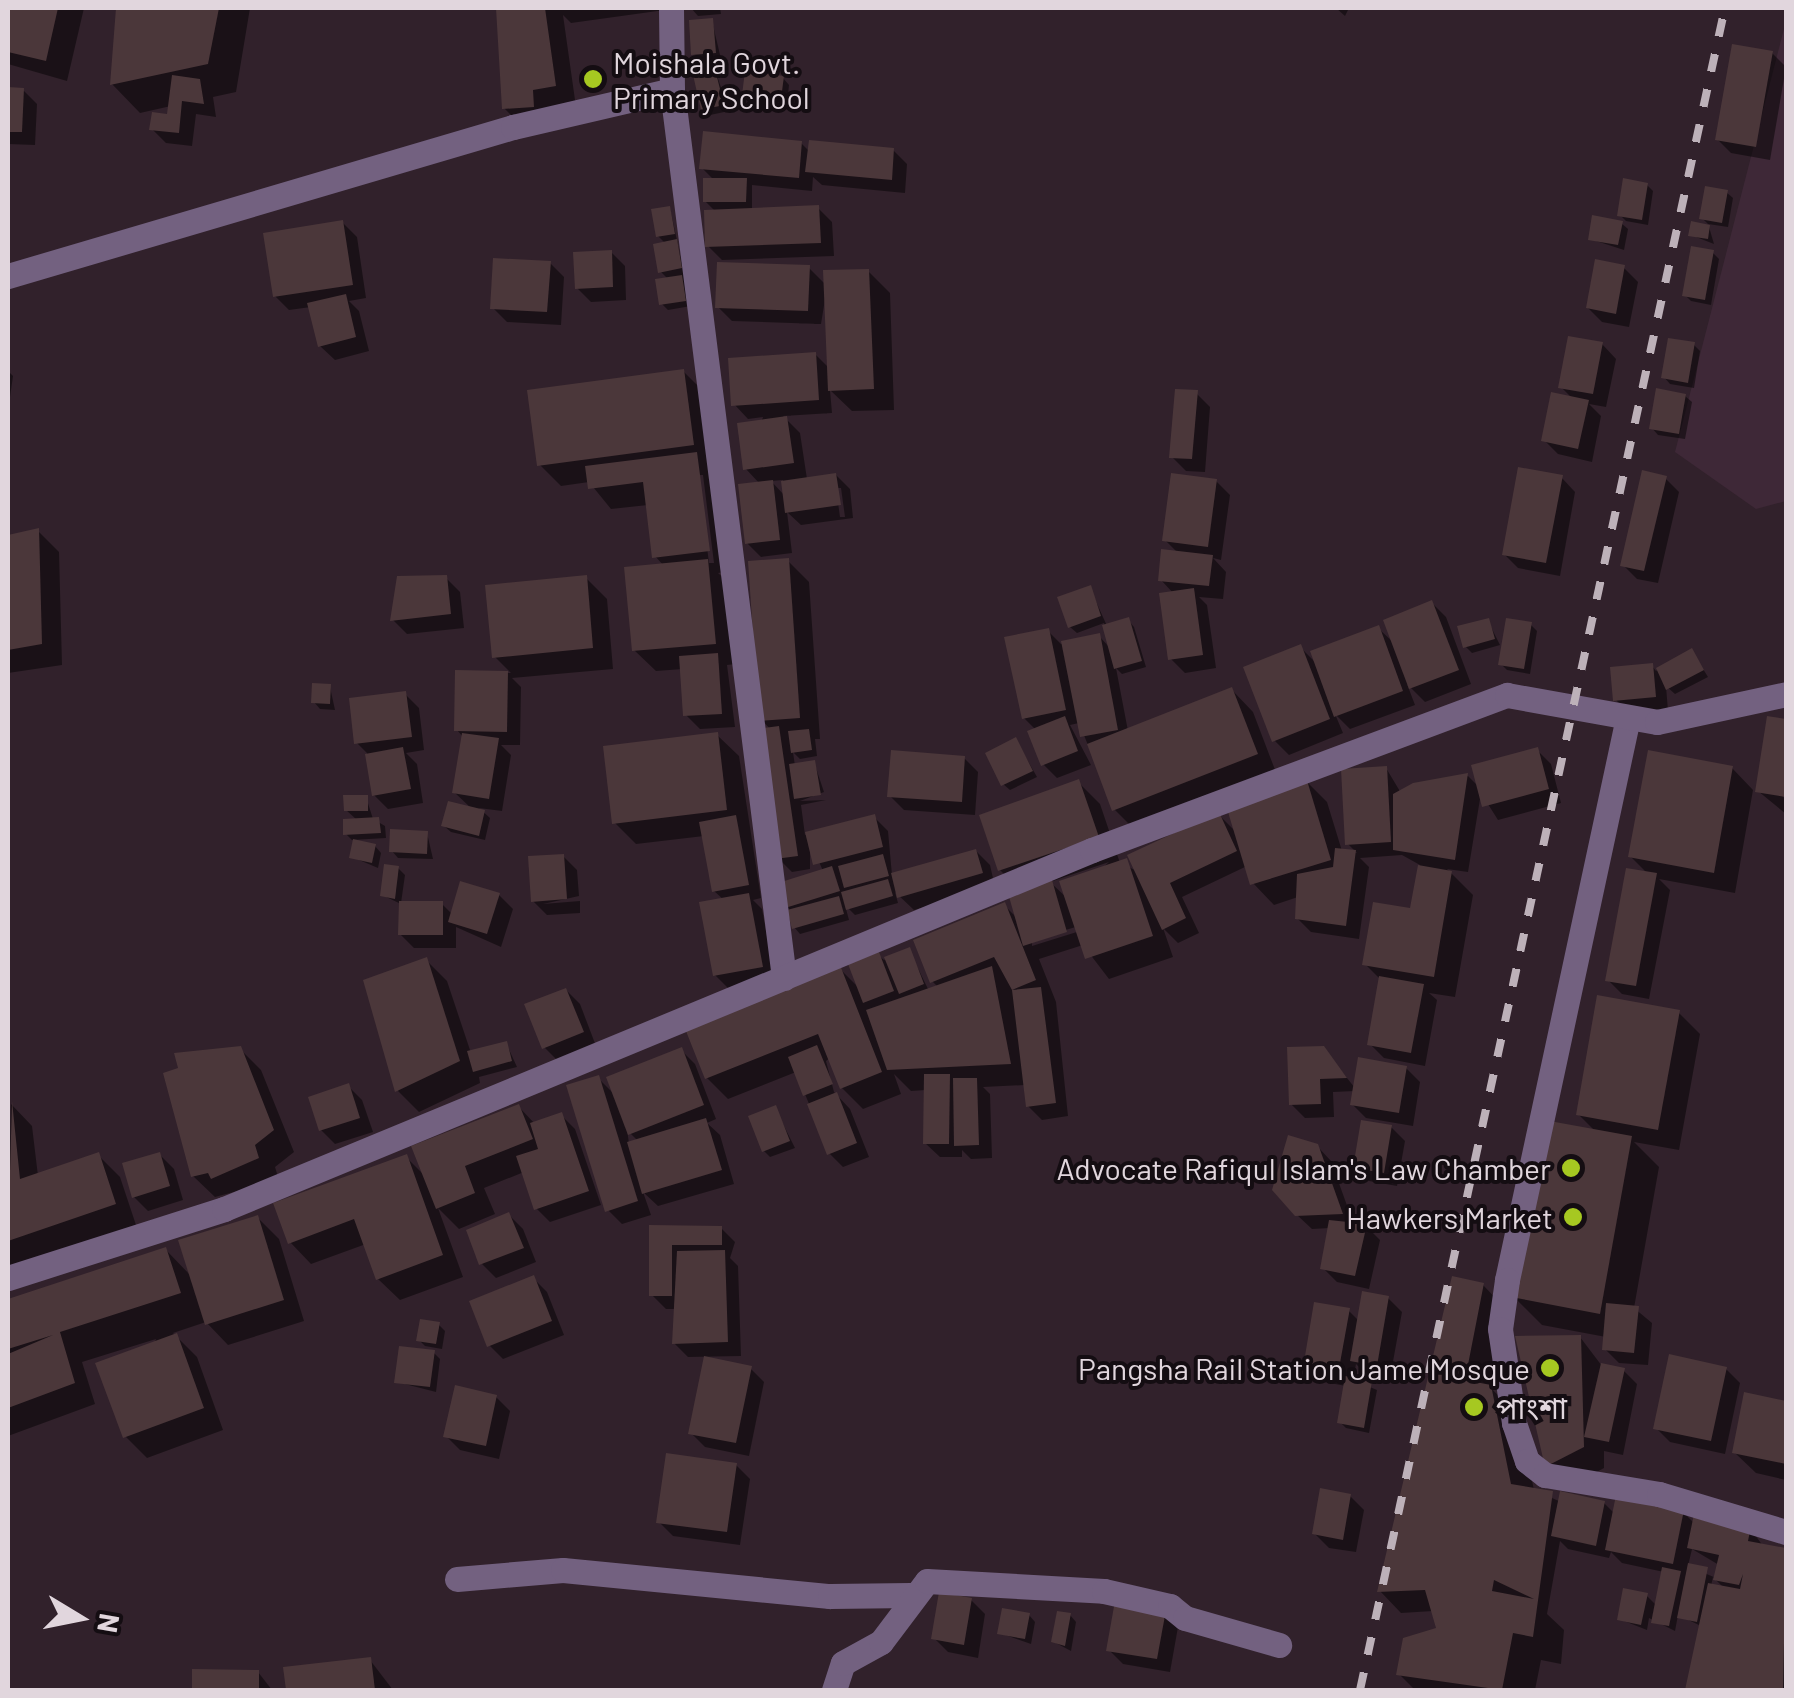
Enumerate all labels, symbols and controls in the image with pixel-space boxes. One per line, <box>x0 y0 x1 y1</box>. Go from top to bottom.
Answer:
place label: Moishala Govt. Primary School <box>613 44 810 114</box>
marker: Moishala Govt. Primary School <box>582 68 604 90</box>
place label: Advocate Rafiqul Islam's Law Chamber <box>1057 1150 1551 1186</box>
marker: Advocate Rafiqul Islam's Law Chamber <box>1560 1157 1582 1179</box>
place label: Hawkers Market <box>1346 1199 1553 1235</box>
marker: Hawkers Market <box>1562 1206 1584 1228</box>
place label: Pangsha Rail Station Jame Mosque <box>1078 1350 1530 1386</box>
marker: Pangsha Rail Station Jame Mosque <box>1539 1357 1561 1379</box>
place label: পাংশা <box>1496 1389 1567 1425</box>
marker: পাংশা <box>1461 1394 1487 1420</box>
north arrow <box>30 1568 130 1668</box>
text: N <box>91 1611 128 1635</box>

